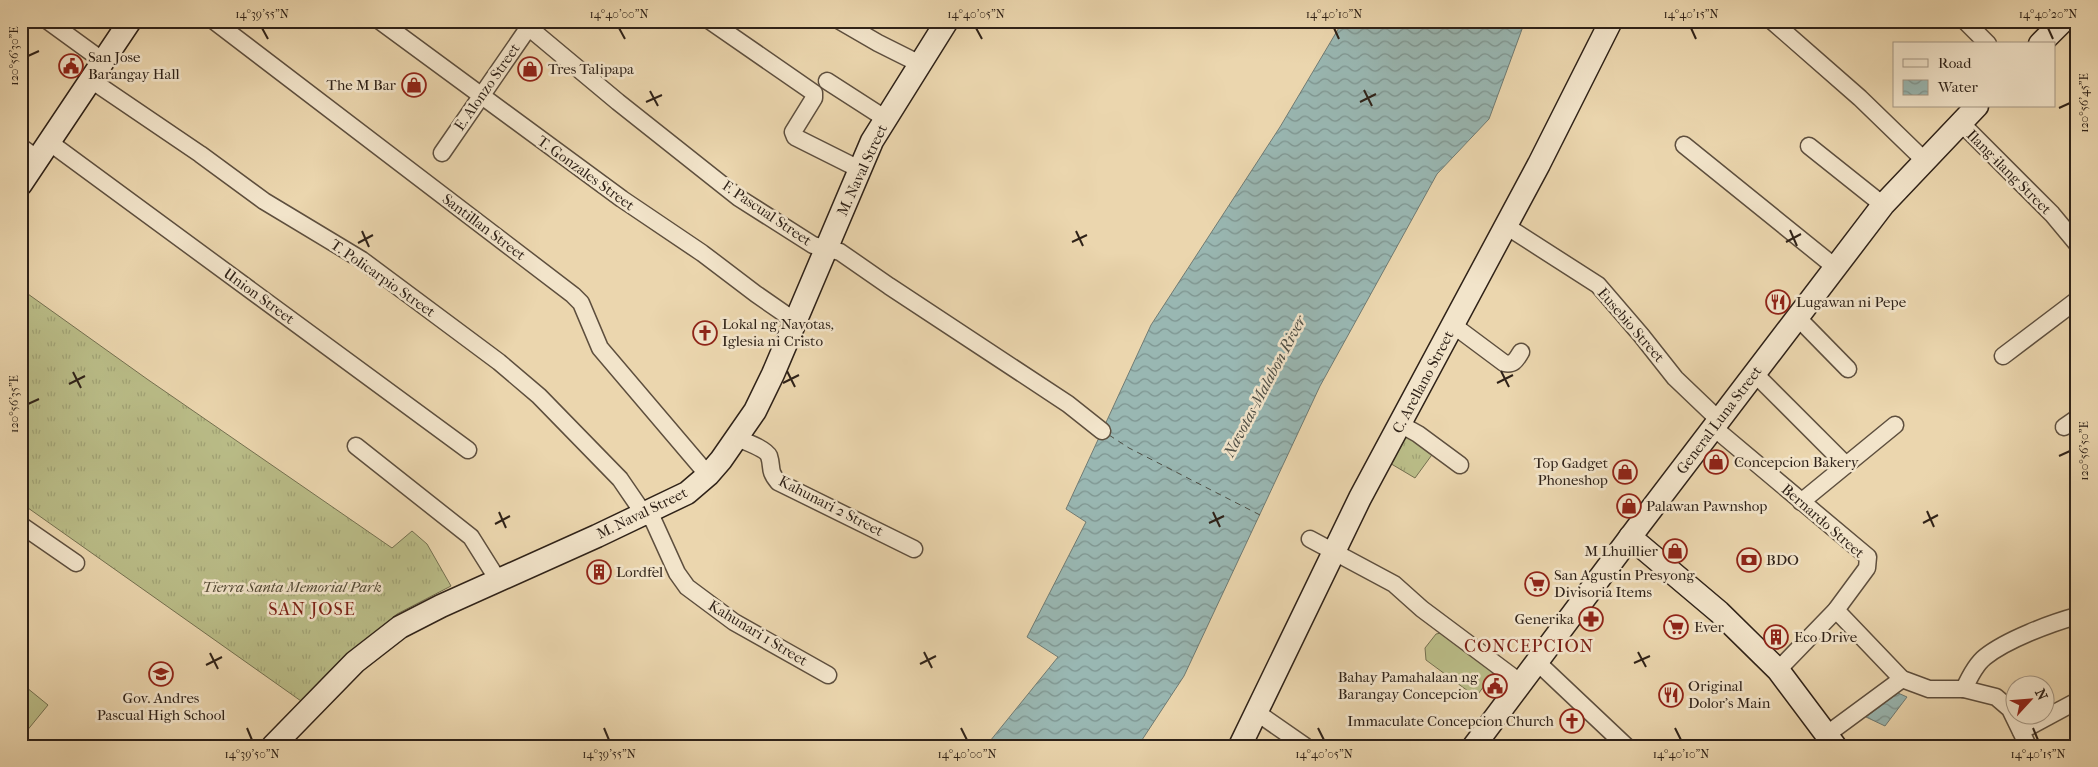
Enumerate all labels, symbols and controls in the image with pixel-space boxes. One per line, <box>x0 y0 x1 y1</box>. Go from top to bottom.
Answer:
text: 14°39'55"N <box>235 7 289 21</box>
text: 14°40'00"N <box>589 7 649 21</box>
text: 14°40'05"N <box>947 7 1005 21</box>
text: 14°40'10"N <box>1306 7 1362 21</box>
text: 14°40'15"N <box>1663 7 1719 21</box>
text: 14°40'20"N <box>2019 7 2077 21</box>
text: 120°56'30"E <box>7 26 21 86</box>
street label: E. Alonzo Street <box>450 39 524 134</box>
legend <box>1893 42 2056 108</box>
place label: San Jose Barangay Hall <box>88 48 180 83</box>
public building icon: San Jose Barangay Hall <box>58 53 84 79</box>
text: Road <box>1938 54 1972 72</box>
shop icon: Tres Talipapa <box>517 56 543 82</box>
place label: Tres Talipapa <box>548 60 635 78</box>
shop icon: The M Bar <box>401 72 427 98</box>
text: 120°56'45"E <box>2077 73 2091 133</box>
place label: The M Bar <box>327 76 397 94</box>
text: Water <box>1937 78 1978 96</box>
street label: M. Naval Street <box>833 121 891 219</box>
street label: Ilang-ilang Street <box>1963 126 2056 219</box>
street label: T. Gonzales Street <box>534 132 639 215</box>
street label: F. Pascual Street <box>719 176 816 250</box>
street label: Santillan Street <box>439 190 530 265</box>
street label: T. Policarpio Street <box>327 235 439 321</box>
street label: Union Street <box>220 264 299 328</box>
street label: Eusebio Street <box>1594 284 1669 367</box>
restaurant icon: Lugawan ni Pepe <box>1765 289 1791 315</box>
place label: Lugawan ni Pepe <box>1796 293 1907 311</box>
water label: Navotas-Malabon River <box>1219 311 1311 461</box>
place label: Lokal ng Navotas, Iglesia ni Cristo <box>722 315 834 350</box>
church icon: Lokal ng Navotas, Iglesia ni Cristo <box>692 320 718 346</box>
street label: C. Arellano Street <box>1388 327 1458 436</box>
street label: General Luna Street <box>1672 362 1766 478</box>
text: 120°56'35"E <box>7 375 21 433</box>
text: 120°56'50"E <box>2077 421 2091 481</box>
shop icon: Concepcion Bakery <box>1703 449 1729 475</box>
place label: Concepcion Bakery <box>1734 453 1860 471</box>
place label: Top Gadget Phoneshop <box>1534 454 1609 489</box>
shop icon: Top Gadget Phoneshop <box>1612 459 1638 485</box>
street label: Kahunari 2 Street <box>776 472 887 540</box>
street label: Bernardo Street <box>1778 480 1869 562</box>
street label: M. Naval Street <box>594 483 691 543</box>
shop icon: Palawan Pawnshop <box>1616 493 1642 519</box>
place label: Palawan Pawnshop <box>1646 497 1768 515</box>
shop icon: M Lhuillier <box>1662 538 1688 564</box>
place label: M Lhuillier <box>1584 542 1659 560</box>
bank icon: BDO <box>1736 547 1762 573</box>
place label: BDO <box>1766 551 1799 569</box>
building icon: Lordfel <box>586 559 612 585</box>
place label: Lordfel <box>616 563 663 581</box>
place label: San Agustin Presyong Divisoria Items <box>1554 566 1695 601</box>
supermarket icon: San Agustin Presyong Divisoria Items <box>1524 571 1550 597</box>
park label: Tierra Santa Memorial Park <box>202 578 382 596</box>
street label: Kahunari 1 Street <box>705 596 811 670</box>
district label: SAN JOSE <box>268 599 356 620</box>
pharmacy icon: Generika <box>1578 606 1604 632</box>
place label: Generika <box>1514 610 1575 628</box>
supermarket icon: Ever <box>1663 614 1689 640</box>
place label: Ever <box>1694 618 1725 636</box>
building icon: Eco Drive <box>1763 624 1789 650</box>
place label: Eco Drive <box>1794 628 1858 646</box>
district label: CONCEPCION <box>1464 636 1594 657</box>
school or university icon: Gov. Andres Pascual High School <box>148 661 174 687</box>
place label: Bahay Pamahalaan ng Barangay Concepcion <box>1338 668 1479 703</box>
public building icon: Bahay Pamahalaan ng Barangay Concepcion <box>1482 673 1508 699</box>
north arrow <box>2006 674 2056 724</box>
place label: Original Dolor's Main <box>1688 677 1771 712</box>
restaurant icon: Original Dolor's Main <box>1658 682 1684 708</box>
text: N <box>2031 686 2051 703</box>
place label: Gov. Andres Pascual High School <box>97 689 225 724</box>
church icon: Immaculate Concepcion Church <box>1559 708 1585 734</box>
place label: Immaculate Concepcion Church <box>1347 712 1555 730</box>
text: 14°39'50"N <box>224 747 280 761</box>
text: 14°39'55"N <box>582 747 636 761</box>
text: 14°40'00"N <box>937 747 997 761</box>
text: 14°40'05"N <box>1295 747 1353 761</box>
text: 14°40'10"N <box>1653 747 1709 761</box>
text: 14°40'15"N <box>2010 747 2066 761</box>

